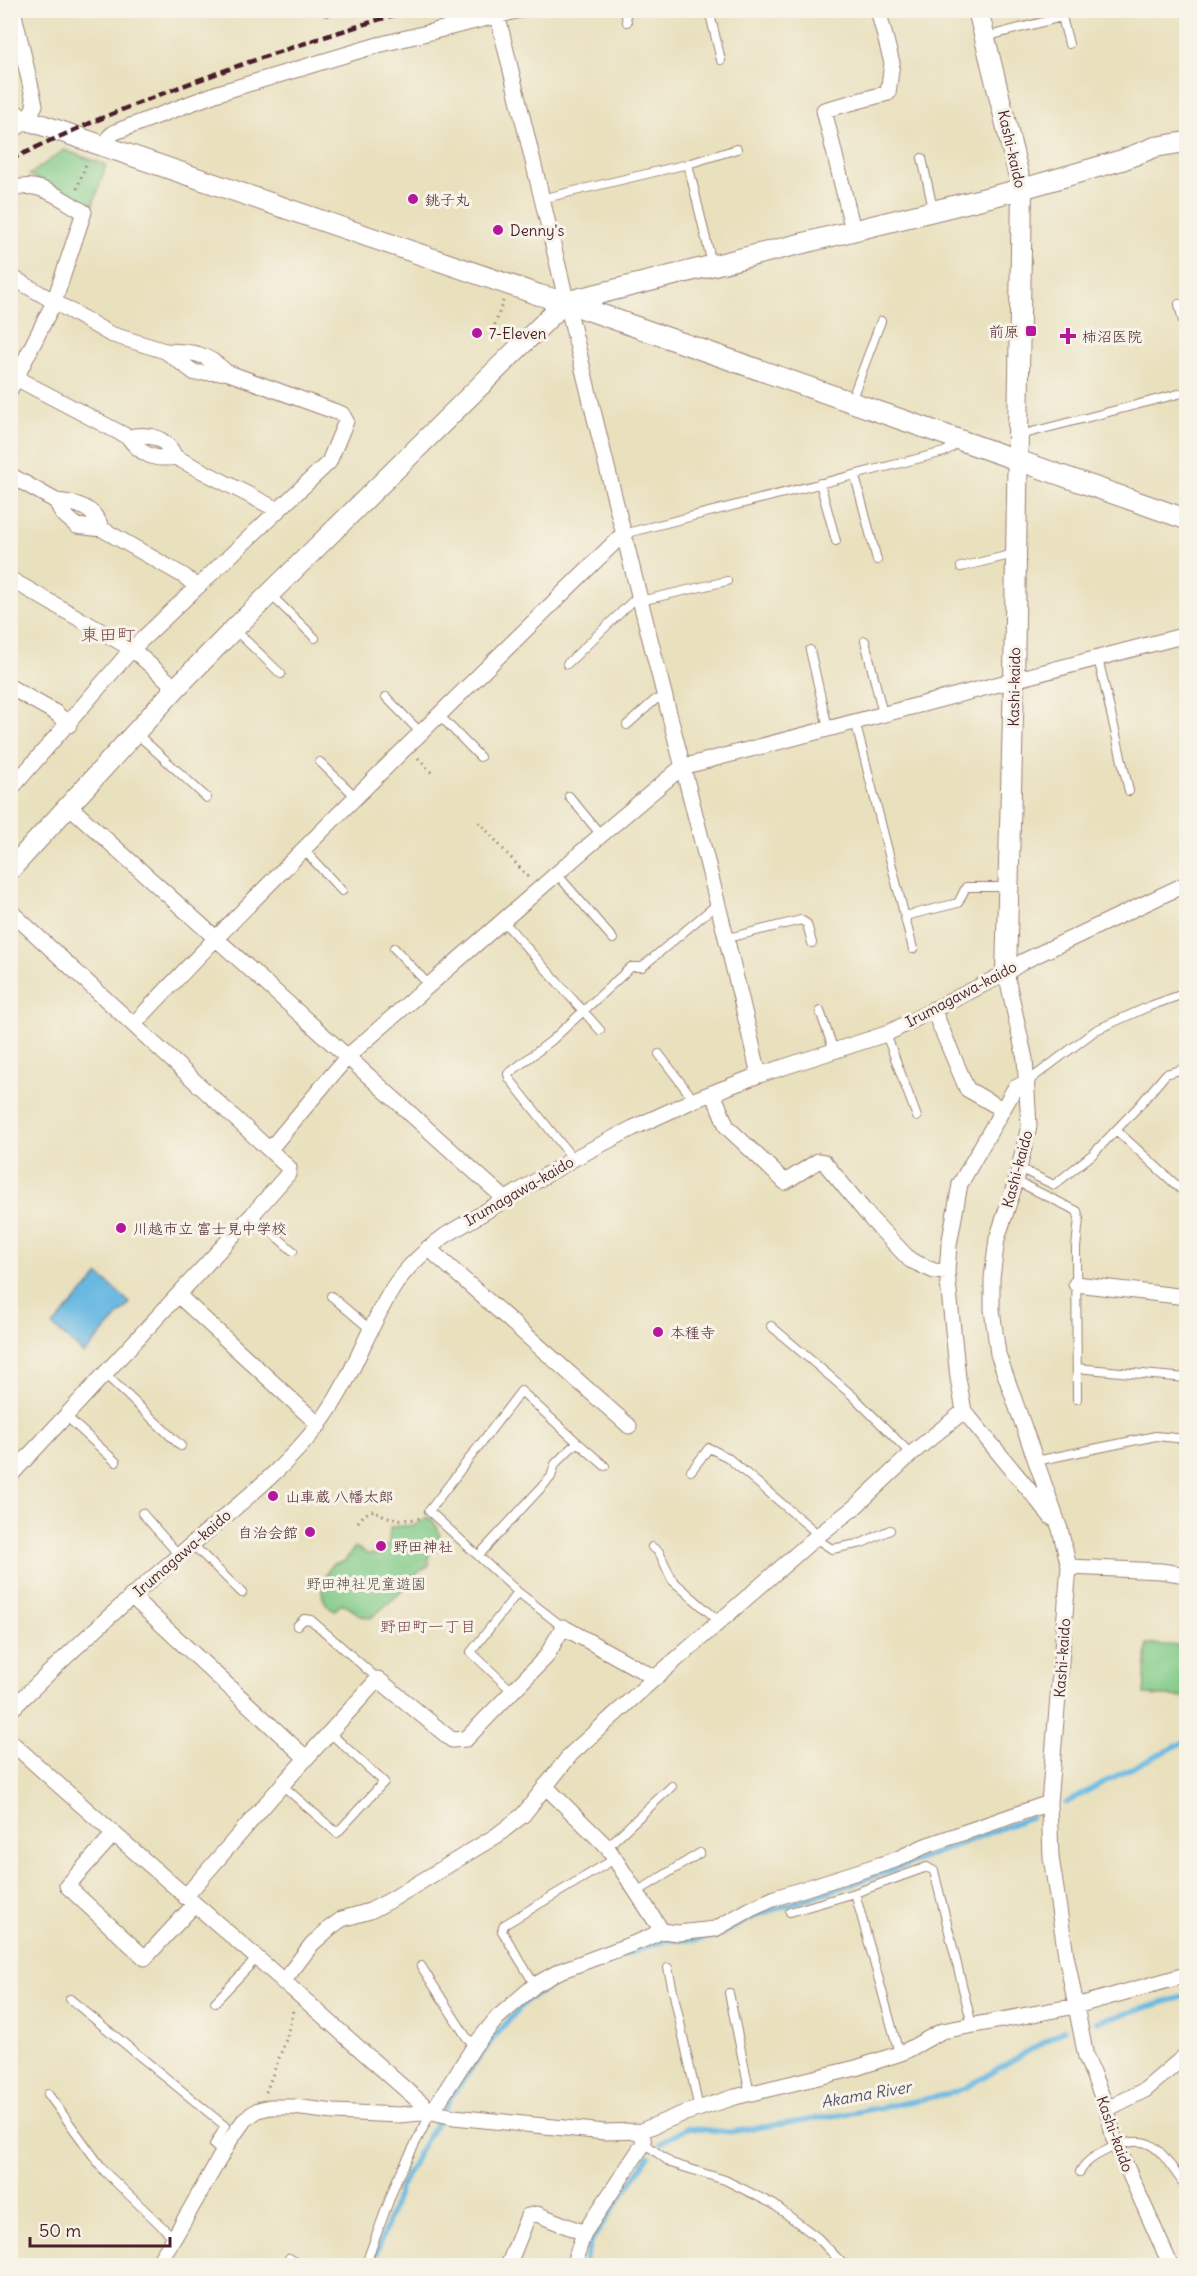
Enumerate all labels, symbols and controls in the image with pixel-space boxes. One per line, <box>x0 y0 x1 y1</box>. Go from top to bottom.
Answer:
street label: Kashi-kaido <box>994 108 1030 190</box>
place label: 銚子丸 <box>425 190 470 209</box>
marker: 銚子丸 <box>406 192 420 206</box>
place label: Denny's <box>510 221 564 240</box>
marker: Denny's <box>491 223 505 237</box>
place label: 前原 <box>989 322 1019 341</box>
place label: 7-Eleven <box>489 324 547 343</box>
marker: 前原 <box>1024 324 1038 338</box>
marker: 7-Eleven <box>470 326 484 340</box>
marker: 柿沼医院 <box>1059 327 1077 345</box>
place label: 柿沼医院 <box>1082 327 1142 346</box>
district label: 東田町 <box>81 623 135 646</box>
street label: Kashi-kaido <box>1004 647 1024 727</box>
street label: Irumagawa-kaido <box>902 957 1020 1031</box>
street label: Kashi-kaido <box>998 1128 1036 1210</box>
street label: Irumagawa-kaido <box>461 1152 577 1230</box>
place label: 川越市立 富士見中学校 <box>133 1219 287 1238</box>
marker: 川越市立 富士見中学校 <box>114 1221 128 1235</box>
place label: 本種寺 <box>670 1323 715 1342</box>
marker: 本種寺 <box>651 1325 665 1339</box>
place label: 山車蔵 八幡太郎 <box>285 1487 394 1506</box>
marker: 山車蔵 八幡太郎 <box>266 1489 280 1503</box>
street label: Irumagawa-kaido <box>129 1505 235 1601</box>
place label: 自治会館 <box>238 1523 298 1542</box>
marker: 自治会館 <box>303 1525 317 1539</box>
place label: 野田神社 <box>393 1537 453 1556</box>
marker: 野田神社 <box>374 1539 388 1553</box>
park label: 野田神社児童遊園 <box>306 1574 426 1593</box>
district label: 野田町一丁目 <box>380 1616 476 1636</box>
street label: Kashi-kaido <box>1050 1618 1074 1698</box>
water label: Akama River <box>819 2076 915 2112</box>
street label: Kashi-kaido <box>1092 2093 1138 2175</box>
scale bar <box>30 2210 170 2248</box>
text: 50 m <box>39 2219 81 2242</box>

